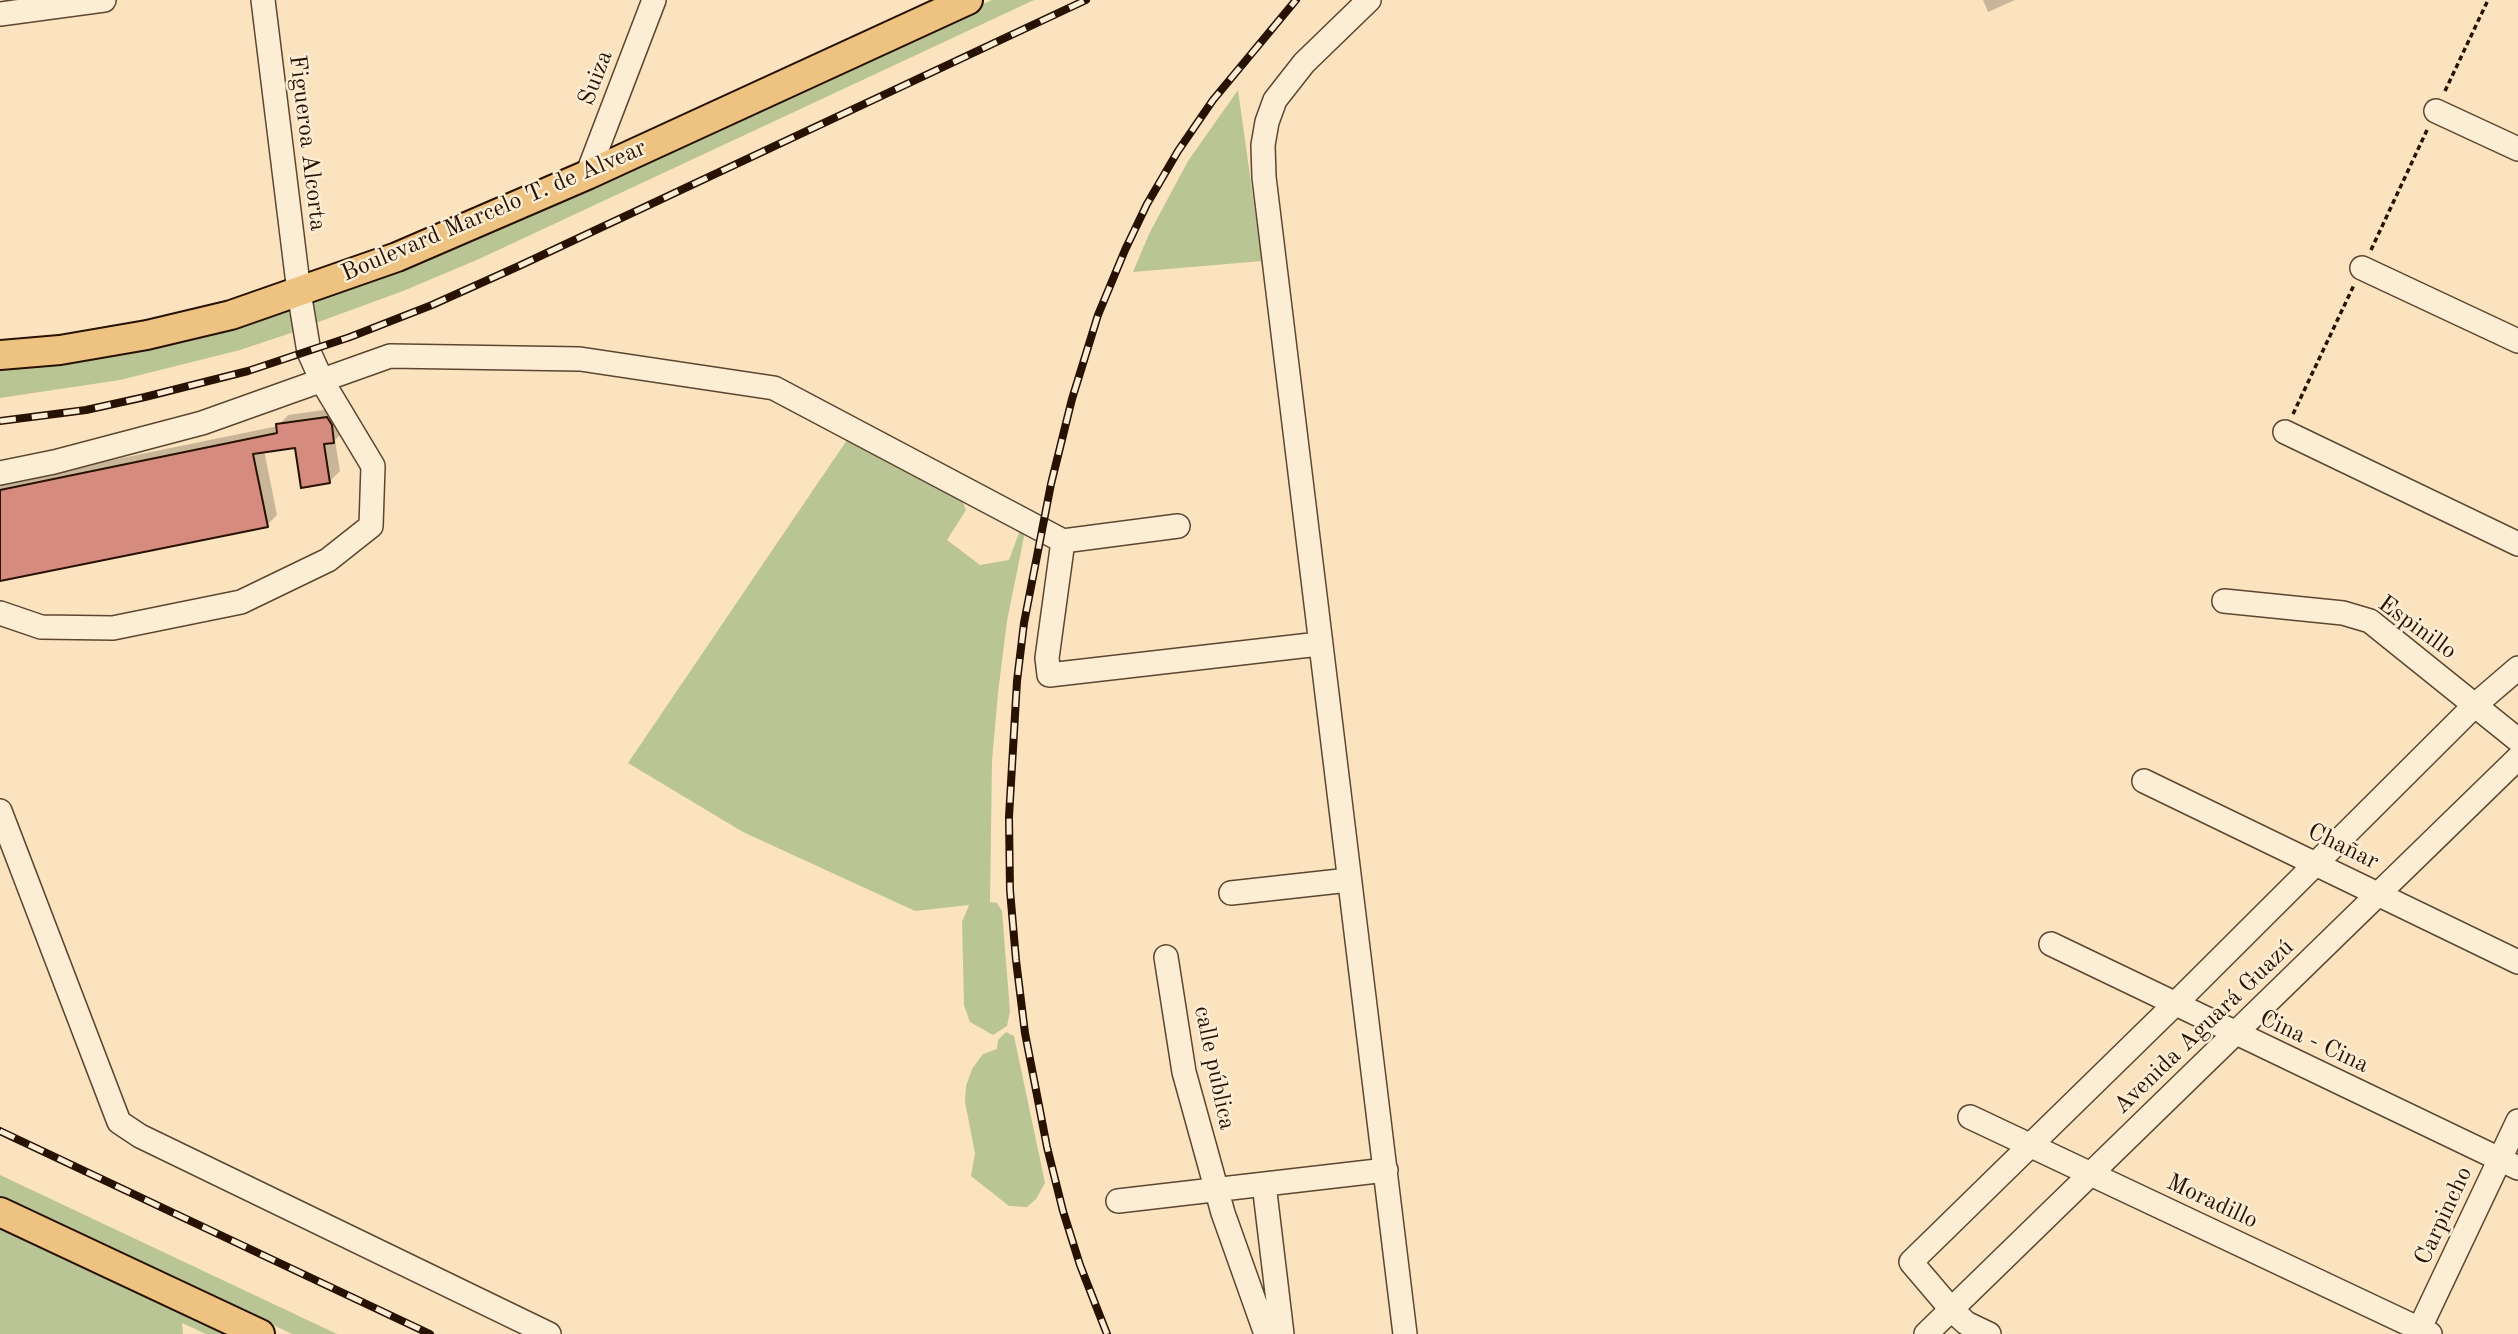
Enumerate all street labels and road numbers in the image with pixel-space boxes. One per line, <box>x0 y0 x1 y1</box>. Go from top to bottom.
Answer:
street label: Suiza <box>572 46 620 110</box>
street label: Figueroa Alcorta <box>282 53 332 233</box>
street label: Boulevard Marcelo T. de Alvear <box>337 134 651 288</box>
street label: Espinillo <box>2372 590 2462 666</box>
street label: Chañar <box>2303 817 2383 877</box>
street label: Avenida Aguará Guazú <box>2108 933 2300 1121</box>
street label: calle pública <box>1187 1003 1241 1133</box>
street label: Cina - Cina <box>2255 1004 2373 1080</box>
street label: Carpincho <box>2409 1162 2479 1270</box>
street label: Moradillo <box>2162 1168 2262 1236</box>

